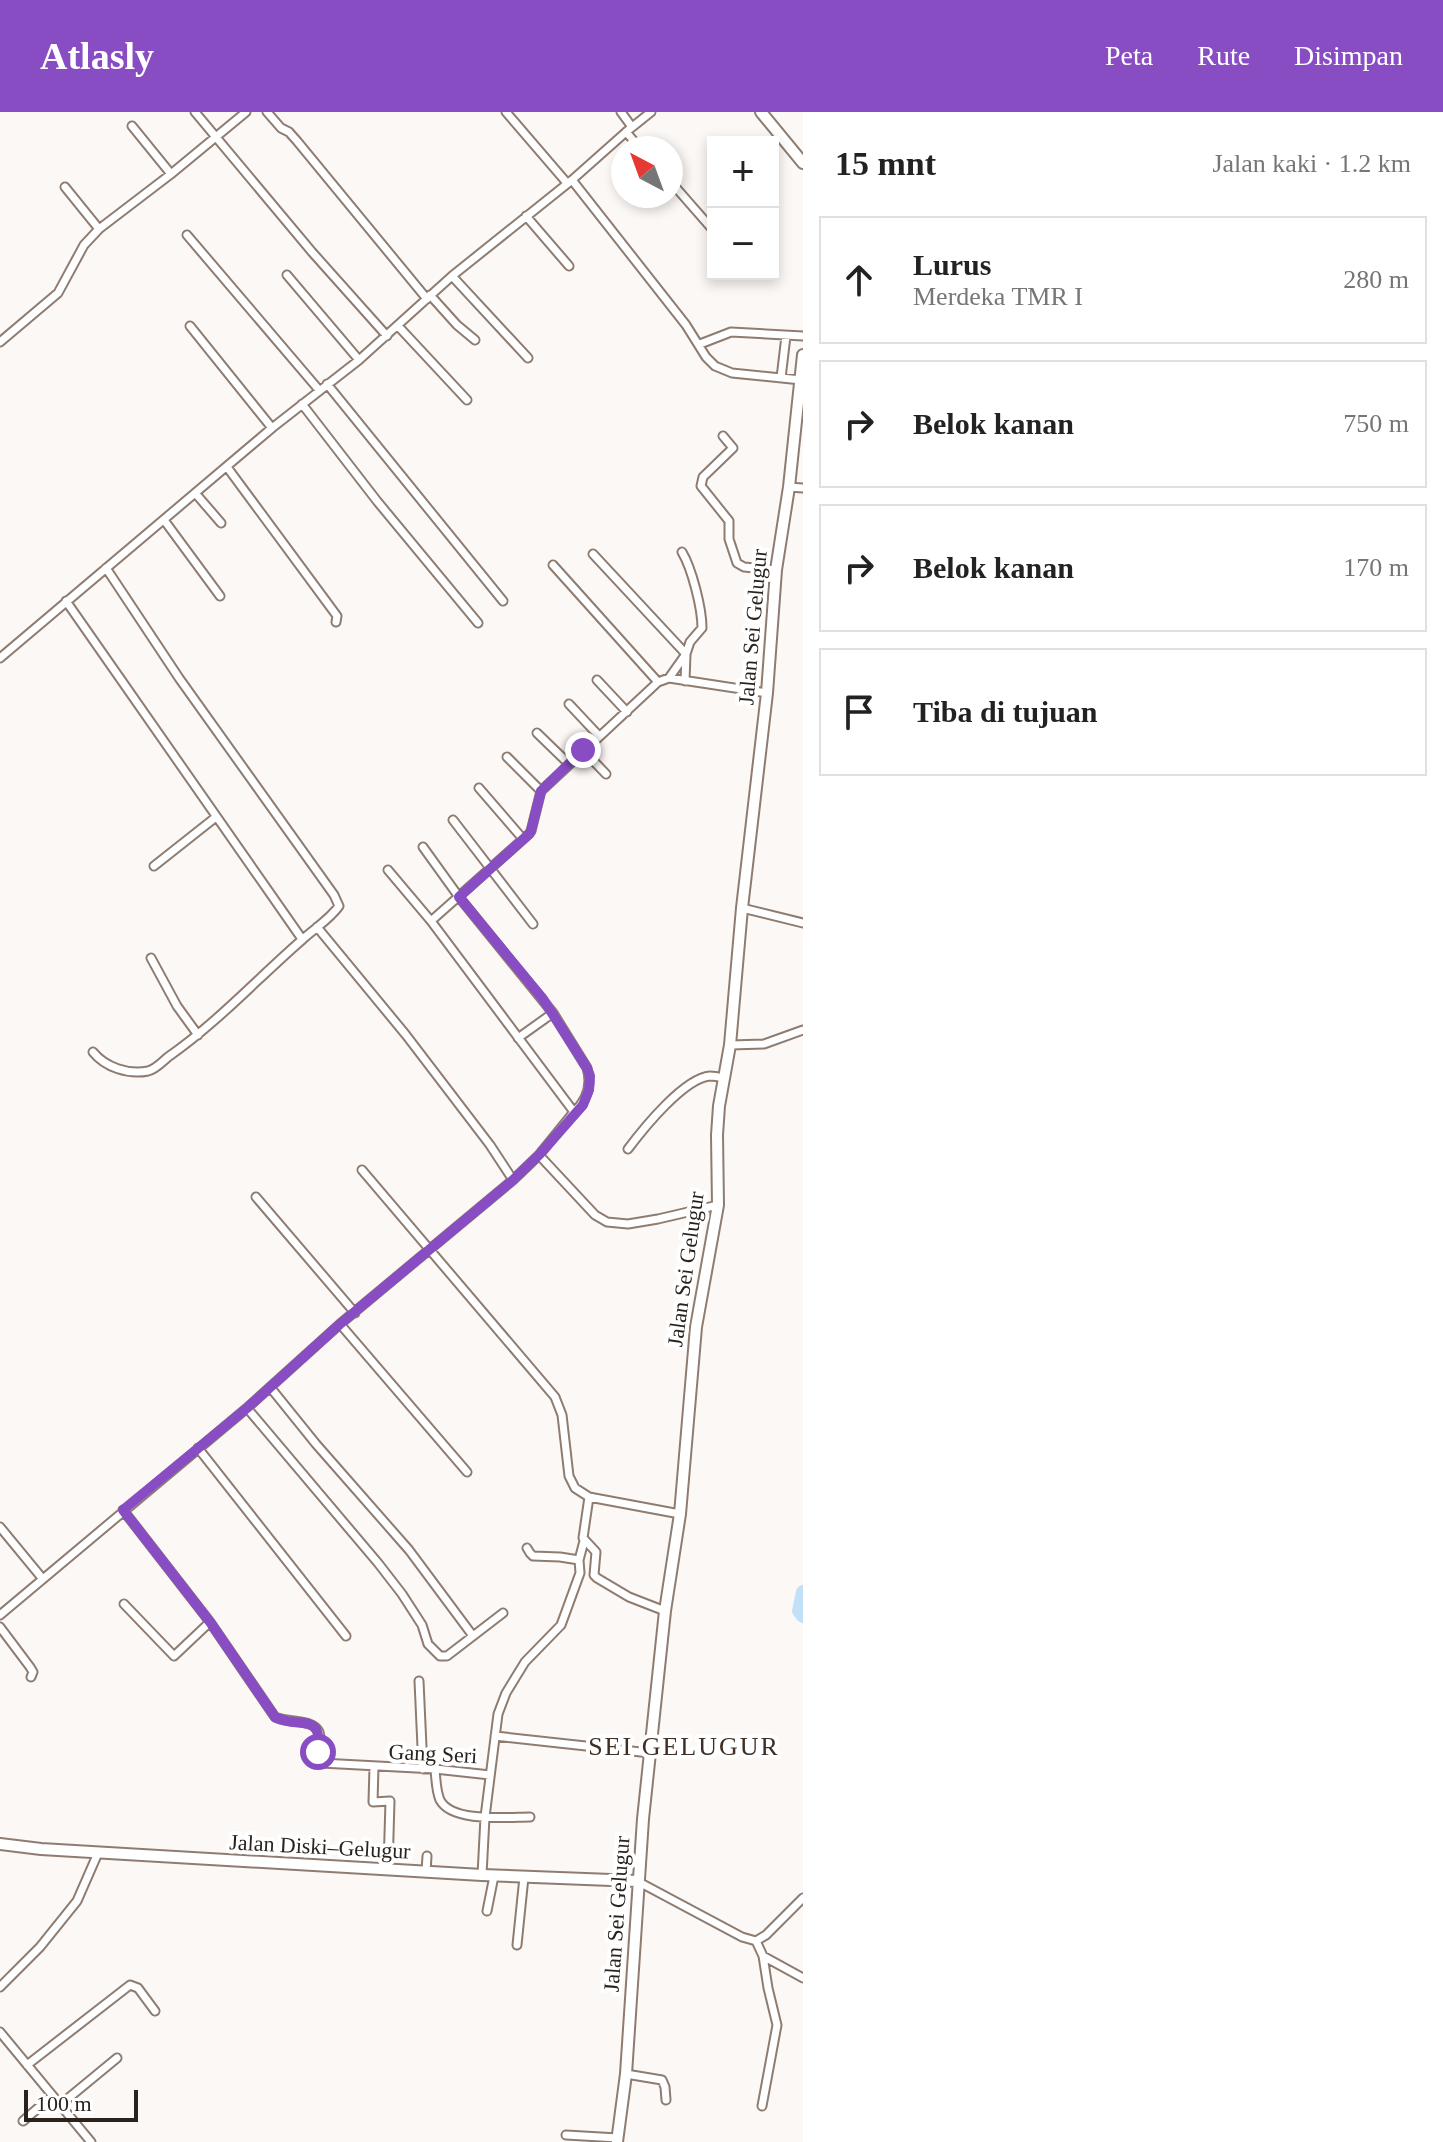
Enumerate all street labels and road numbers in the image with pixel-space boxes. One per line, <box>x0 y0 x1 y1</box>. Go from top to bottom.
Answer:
street label: Jalan Sei Gelugur <box>733 547 772 706</box>
street label: Jalan Sei Gelugur <box>662 1189 709 1348</box>
street label: Gang Seri <box>388 1739 478 1768</box>
street label: Jalan Diski–Gelugur <box>229 1829 412 1864</box>
street label: Jalan Sei Gelugur <box>599 1834 634 1993</box>

